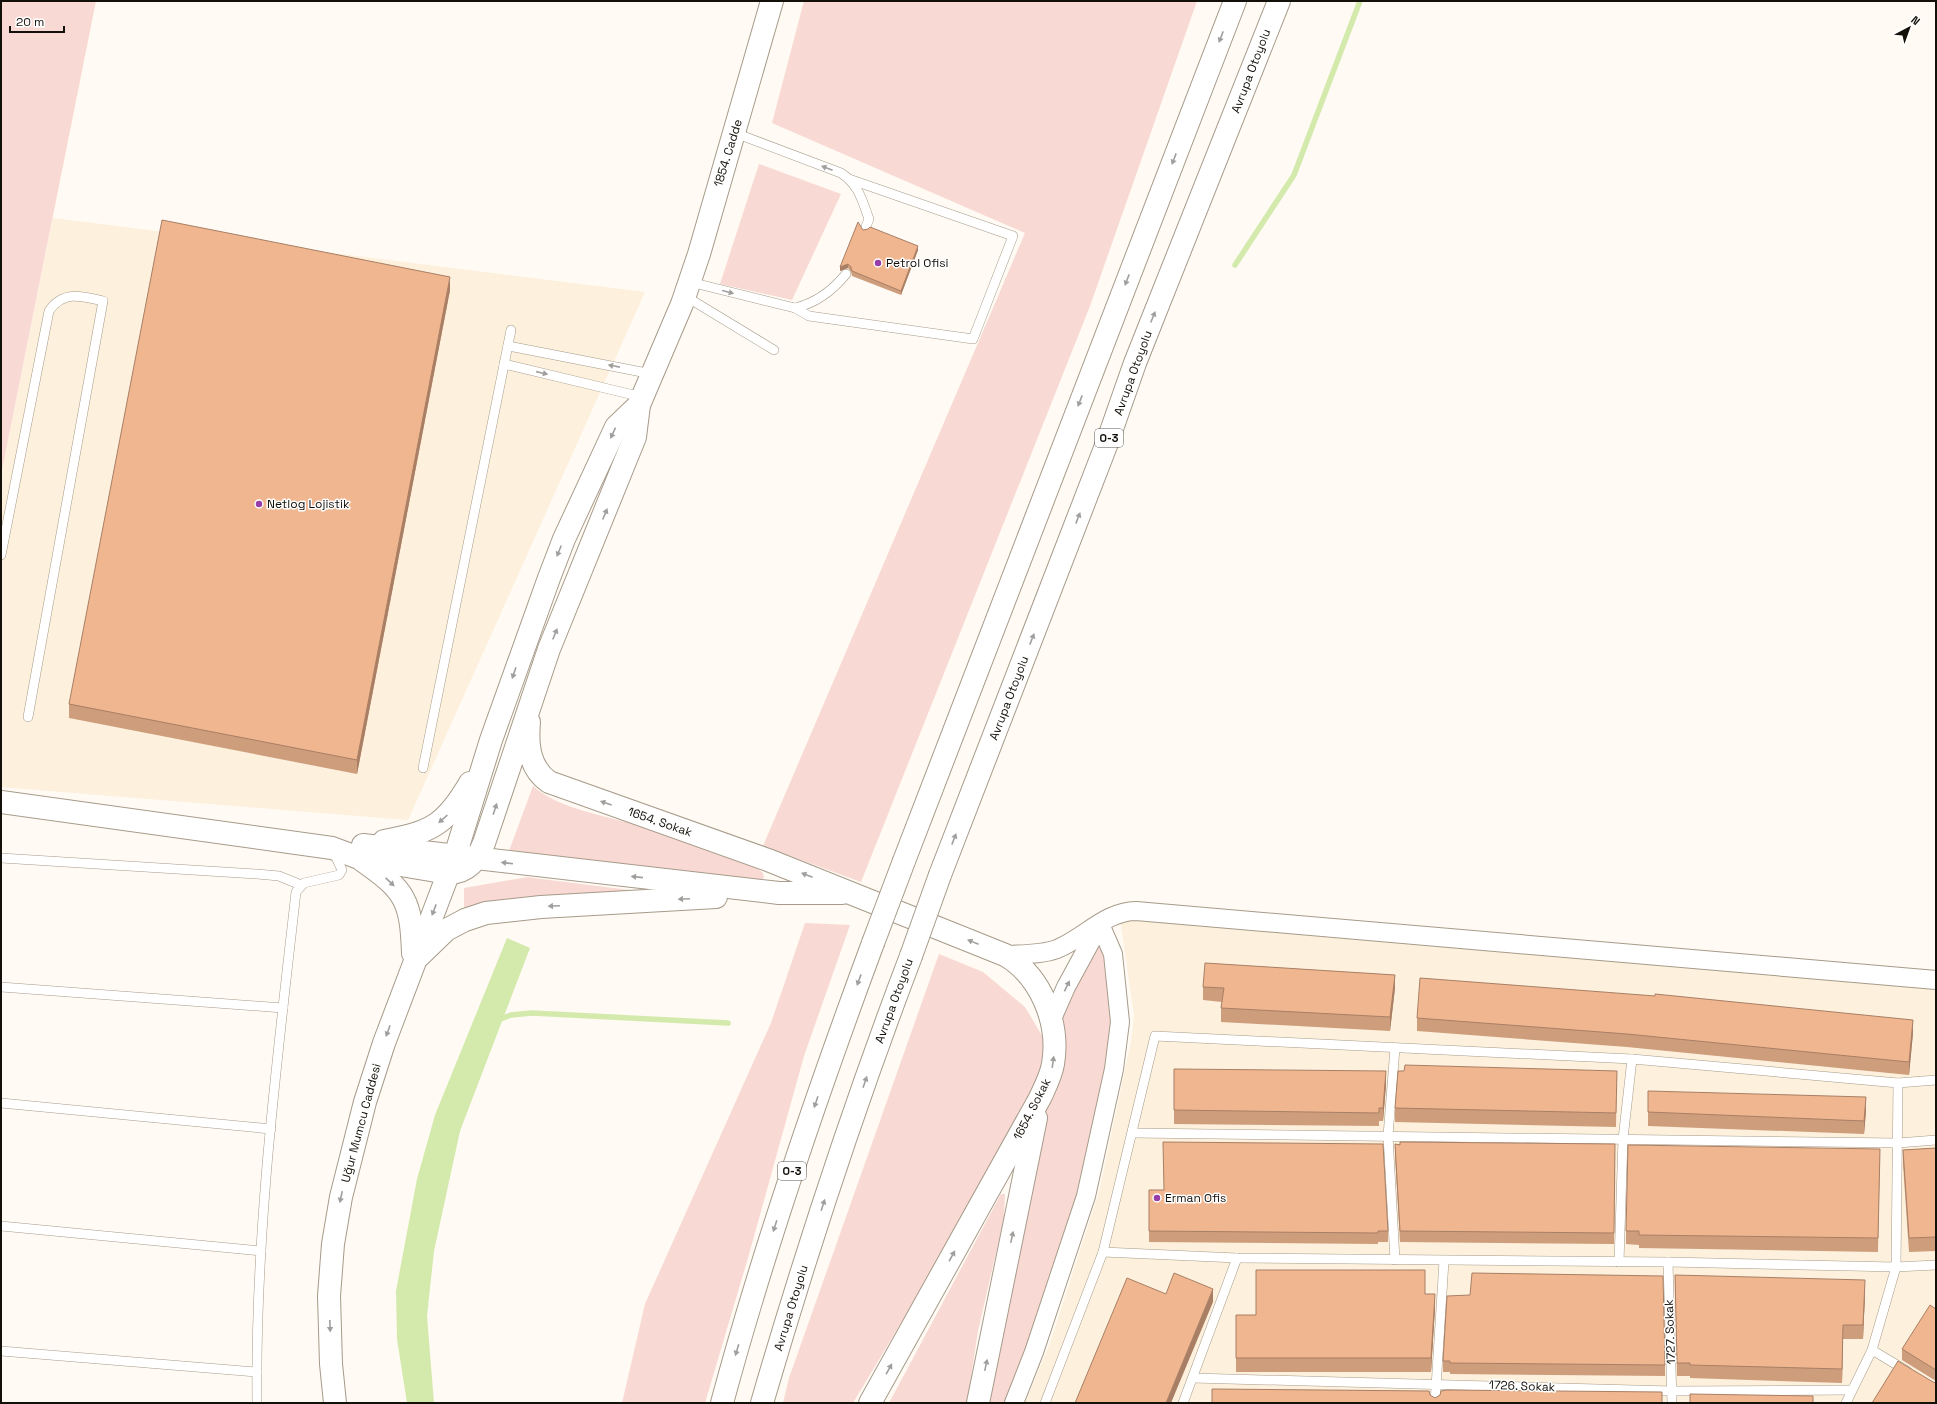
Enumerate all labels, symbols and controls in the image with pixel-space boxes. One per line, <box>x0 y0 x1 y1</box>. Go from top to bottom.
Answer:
scale bar <box>10 8 64 34</box>
north arrow <box>1889 8 1929 48</box>
text: N <box>1908 13 1923 28</box>
text: 20 m <box>16 14 44 30</box>
street label: Avrupa Otoyolu <box>1228 27 1274 115</box>
one-way arrow <box>1218 32 1224 44</box>
street label: 1854. Cadde <box>710 117 746 189</box>
one-way arrow <box>1171 153 1177 165</box>
one-way arrow <box>821 165 833 171</box>
place label: Petrol Ofisi <box>886 255 948 271</box>
marker: Petrol Ofisi <box>873 258 883 268</box>
one-way arrow <box>1124 274 1130 286</box>
one-way arrow <box>722 289 734 295</box>
one-way arrow <box>1151 311 1157 323</box>
street label: Avrupa Otoyolu <box>1110 328 1156 418</box>
one-way arrow <box>608 363 620 369</box>
one-way arrow <box>536 370 548 376</box>
one-way arrow <box>1076 395 1082 407</box>
one-way arrow <box>610 427 616 439</box>
road number: O-3 <box>1095 429 1123 447</box>
place label: Netlog Lojistik <box>267 496 350 512</box>
marker: Netlog Lojistik <box>254 499 264 509</box>
one-way arrow <box>602 508 608 520</box>
one-way arrow <box>1076 511 1082 523</box>
one-way arrow <box>556 546 562 558</box>
one-way arrow <box>553 628 559 640</box>
one-way arrow <box>1029 633 1035 645</box>
street label: Avrupa Otoyolu <box>986 654 1032 742</box>
one-way arrow <box>511 668 517 680</box>
one-way arrow <box>600 799 612 805</box>
one-way arrow <box>492 803 498 815</box>
street label: 1654. Sokak <box>626 803 695 841</box>
one-way arrow <box>438 815 448 824</box>
one-way arrow <box>952 832 958 844</box>
one-way arrow <box>501 860 514 866</box>
one-way arrow <box>801 872 813 878</box>
one-way arrow <box>631 874 643 881</box>
one-way arrow <box>385 877 395 886</box>
one-way arrow <box>678 895 690 902</box>
one-way arrow <box>547 903 560 909</box>
one-way arrow <box>430 904 436 916</box>
one-way arrow <box>967 938 979 944</box>
street label: Avrupa Otoyolu <box>871 956 917 1046</box>
one-way arrow <box>856 974 862 986</box>
one-way arrow <box>1064 980 1070 992</box>
one-way arrow <box>385 1026 391 1038</box>
one-way arrow <box>1050 1056 1056 1068</box>
street label: Uğur Mumcu Caddesi <box>337 1062 385 1184</box>
street label: 1654. Sokak <box>1010 1075 1055 1143</box>
one-way arrow <box>862 1076 868 1088</box>
one-way arrow <box>812 1096 818 1108</box>
road number: O-3 <box>778 1162 806 1180</box>
place label: Erman Ofis <box>1165 1190 1226 1206</box>
one-way arrow <box>338 1191 344 1203</box>
marker: Erman Ofis <box>1152 1193 1162 1203</box>
one-way arrow <box>820 1199 826 1211</box>
one-way arrow <box>772 1220 778 1232</box>
one-way arrow <box>1009 1231 1015 1244</box>
one-way arrow <box>949 1250 956 1261</box>
street label: Avrupa Otoyolu <box>770 1263 812 1353</box>
street label: 1727. Sokak <box>1661 1299 1679 1365</box>
one-way arrow <box>326 1320 333 1332</box>
one-way arrow <box>734 1344 740 1356</box>
one-way arrow <box>983 1359 989 1371</box>
one-way arrow <box>885 1363 892 1375</box>
street label: 1726. Sokak <box>1489 1377 1556 1395</box>

